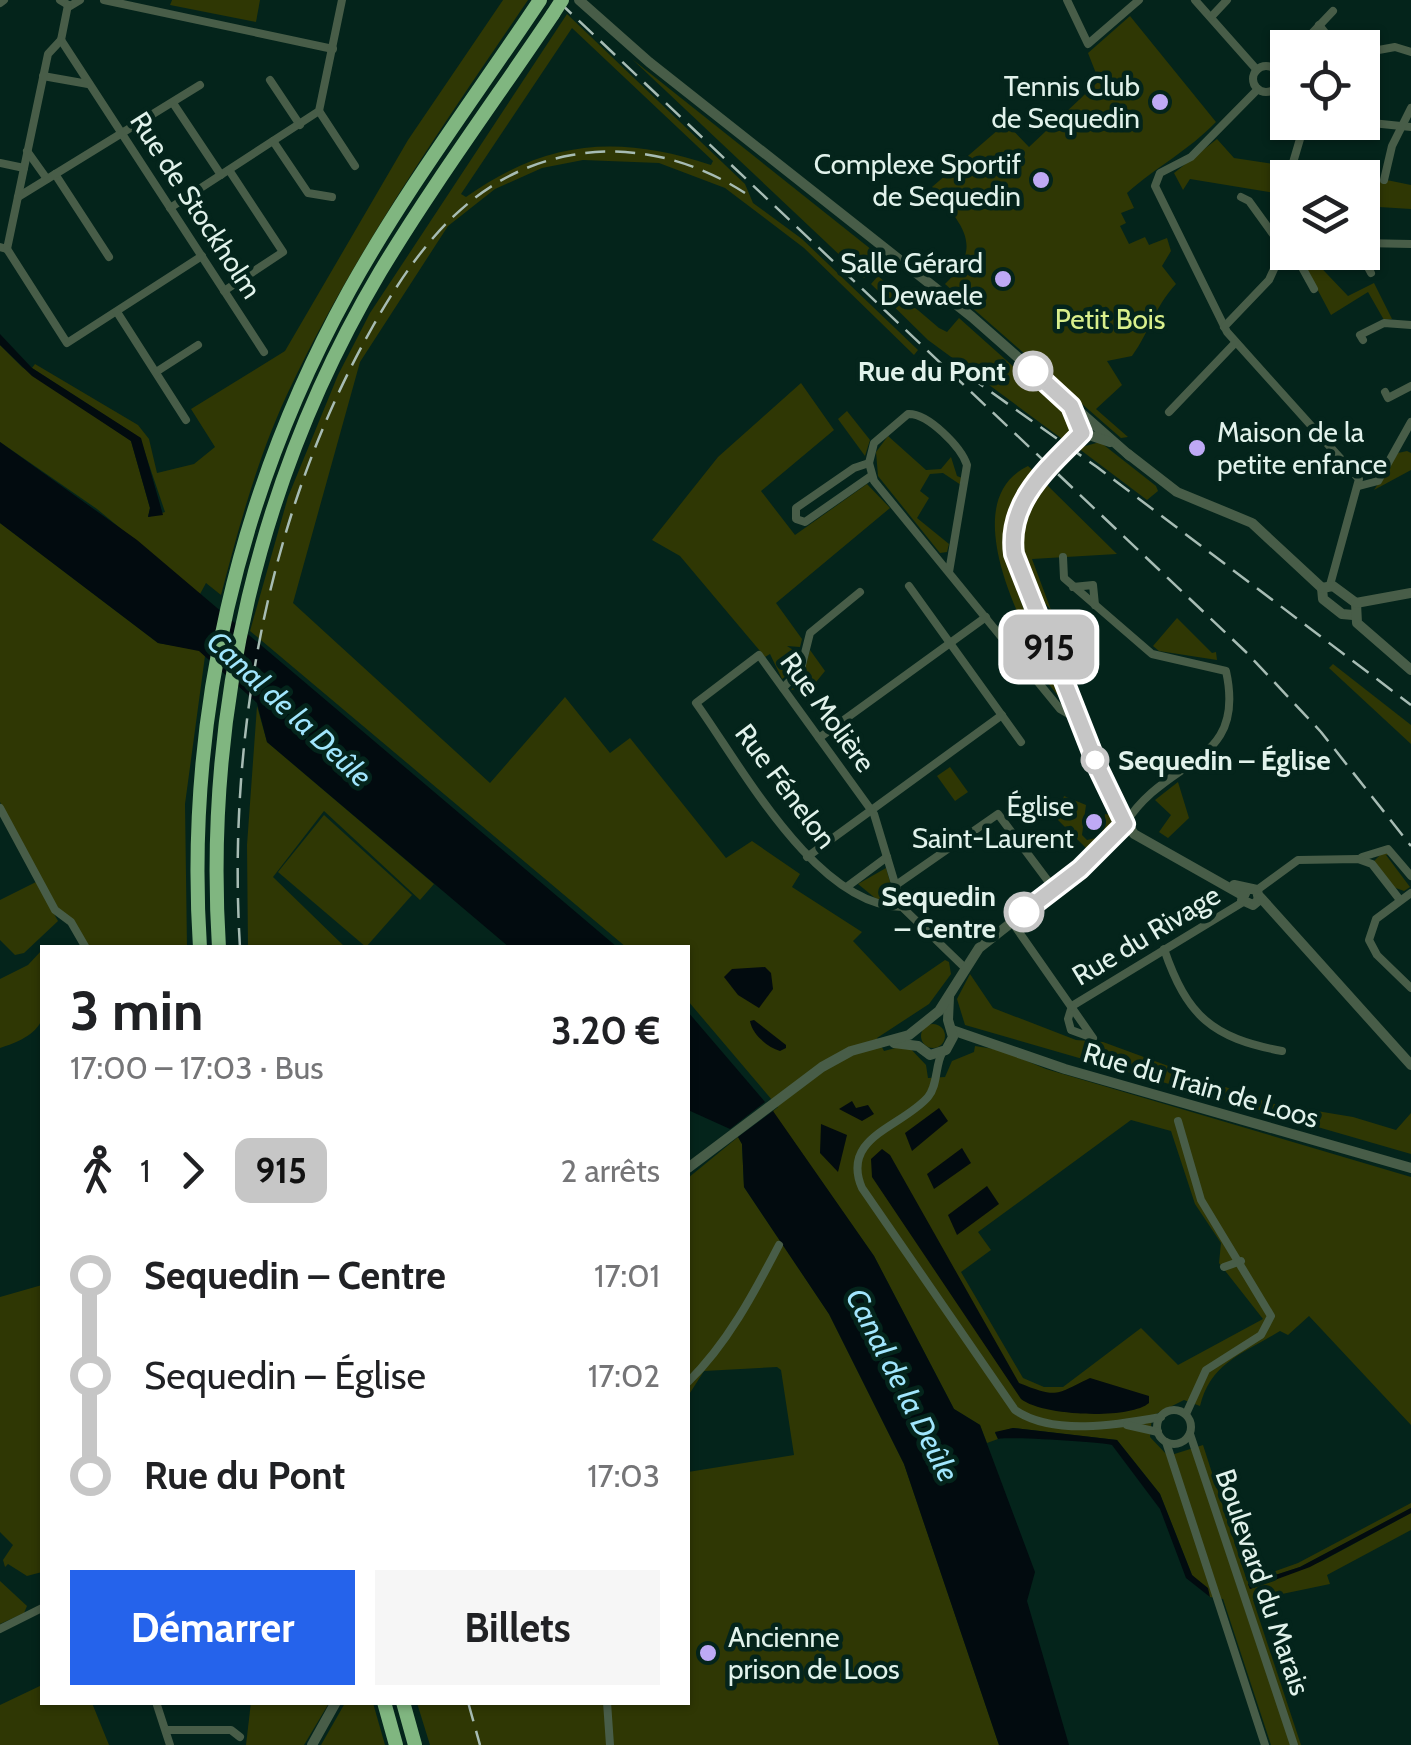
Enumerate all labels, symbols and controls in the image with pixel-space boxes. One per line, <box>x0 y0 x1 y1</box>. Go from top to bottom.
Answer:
map controls <box>1270 30 1380 270</box>
button: locate <box>1270 30 1380 140</box>
place label: Tennis Club de Sequedin <box>991 69 1140 135</box>
marker: Tennis Club de Sequedin <box>1149 91 1171 113</box>
street label: Rue de Stockholm <box>123 105 269 305</box>
place label: Complexe Sportif de Sequedin <box>814 147 1021 213</box>
button: layers <box>1270 160 1380 270</box>
marker: Complexe Sportif de Sequedin <box>1030 169 1052 191</box>
place label: Salle Gérard Dewaele <box>840 246 983 312</box>
marker: Salle Gérard Dewaele <box>992 268 1014 290</box>
park label: Petit Bois <box>1055 302 1165 336</box>
marker: Rue du Pont <box>1014 352 1052 390</box>
place label: Rue du Pont <box>858 354 1006 388</box>
place label: Maison de la petite enfance <box>1217 415 1387 481</box>
marker: Maison de la petite enfance <box>1186 437 1208 459</box>
line badge: 915 <box>992 614 1106 680</box>
water label: Canal de la Deûle <box>199 623 380 795</box>
text: 915 <box>1023 626 1075 669</box>
street label: Rue Molière <box>773 646 883 778</box>
street label: Rue Fénelon <box>728 717 844 855</box>
place label: Sequedin – Église <box>1118 743 1331 777</box>
marker: Sequedin – Église <box>1082 747 1108 773</box>
place label: Église Saint-Laurent <box>912 789 1074 855</box>
marker: Église Saint-Laurent <box>1083 811 1105 833</box>
street label: Rue du Rivage <box>1066 878 1226 992</box>
place label: Sequedin – Centre <box>881 879 996 945</box>
marker: Sequedin – Centre <box>1005 893 1043 931</box>
text: 3 min <box>70 977 203 1044</box>
text: 3.20 € <box>551 1007 660 1054</box>
street label: Rue du Train de Loos <box>1079 1035 1323 1135</box>
text: 17:00 – 17:03 · Bus <box>70 1048 323 1087</box>
icon: walk <box>70 1143 125 1198</box>
icon: forward <box>165 1143 220 1198</box>
text: 915 <box>255 1149 307 1192</box>
text: 1 <box>140 1151 150 1190</box>
text: 2 arrêts <box>560 1151 660 1190</box>
text: Sequedin – Centre <box>144 1252 446 1299</box>
text: 17:01 <box>594 1256 660 1295</box>
water label: Canal de la Deûle <box>838 1282 967 1488</box>
text: Sequedin – Église <box>144 1352 426 1399</box>
text: 17:02 <box>588 1356 660 1395</box>
text: Rue du Pont <box>144 1452 345 1499</box>
text: 17:03 <box>587 1456 660 1495</box>
street label: Boulevard du Marais <box>1208 1464 1318 1700</box>
button: Démarrer <box>70 1570 355 1685</box>
button: Billets <box>375 1570 660 1685</box>
place label: Ancienne prison de Loos <box>728 1620 900 1686</box>
marker: Ancienne prison de Loos <box>697 1642 719 1664</box>

